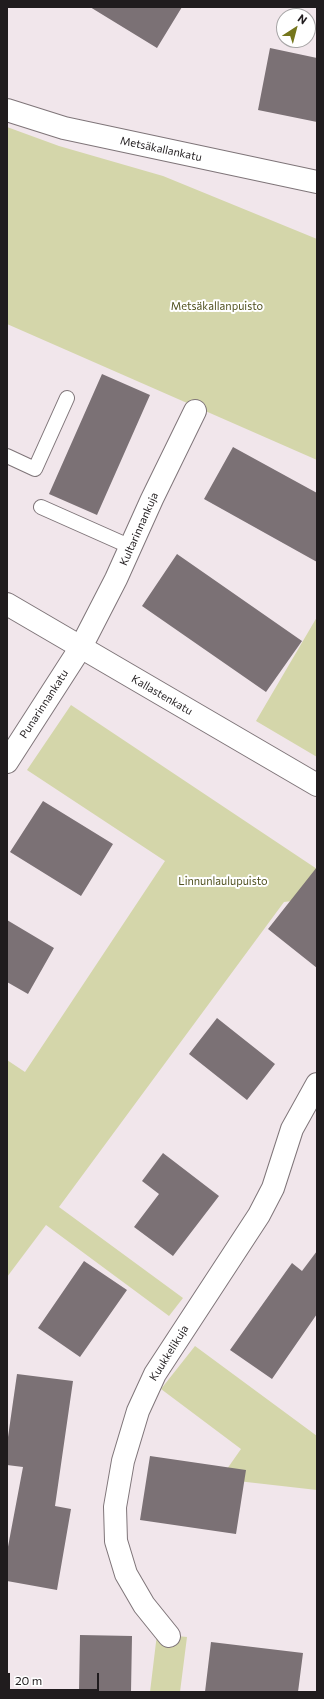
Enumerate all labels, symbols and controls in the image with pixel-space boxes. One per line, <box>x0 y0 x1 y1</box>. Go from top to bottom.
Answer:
north arrow <box>276 8 316 48</box>
text: N <box>296 11 310 26</box>
street label: Metsäkallankatu <box>119 134 203 164</box>
park label: Metsäkallanpuisto <box>171 299 263 313</box>
street label: Kultarinnankuja <box>117 490 161 568</box>
street label: Punarinnankatu <box>17 667 71 741</box>
street label: Kallastenkatu <box>129 672 195 718</box>
park label: Linnunlaulupuisto <box>178 874 268 888</box>
street label: Kuukkelikuja <box>147 1323 191 1383</box>
scale bar <box>10 1665 101 1691</box>
text: 20 m <box>15 1673 42 1687</box>

